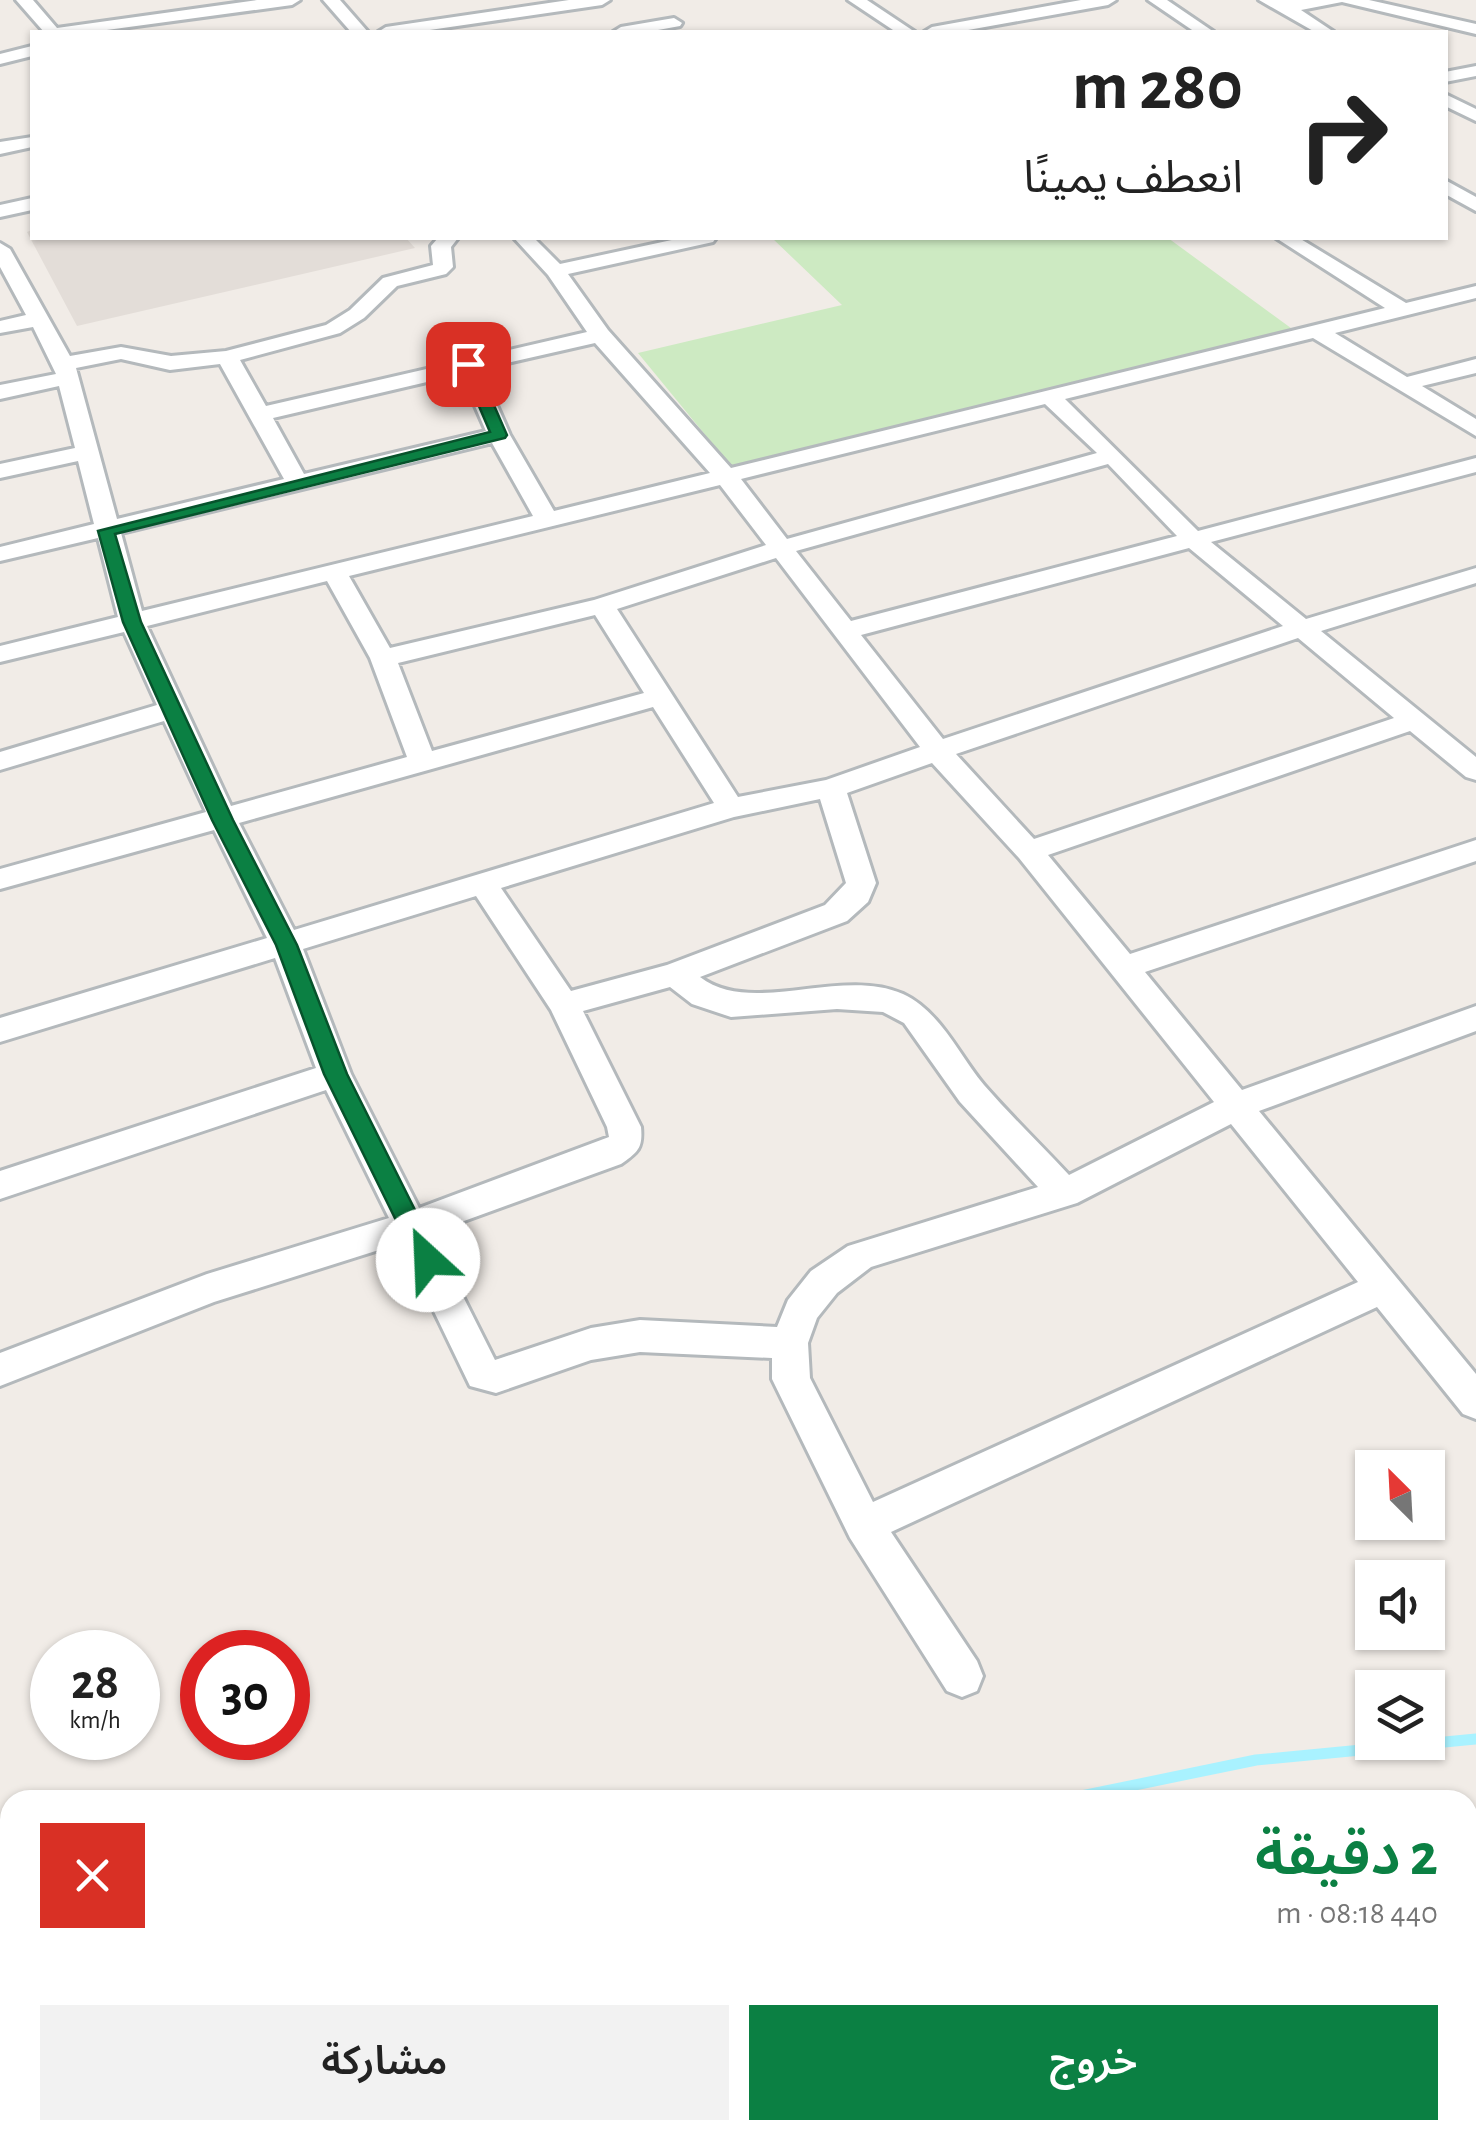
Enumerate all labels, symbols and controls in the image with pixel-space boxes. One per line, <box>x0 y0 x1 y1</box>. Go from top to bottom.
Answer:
text: 280 m <box>1072 52 1243 122</box>
icon: right <box>1278 70 1408 200</box>
text: انعطف يمينًا <box>1023 156 1243 201</box>
pin <box>426 322 511 407</box>
icon: arrive <box>441 337 496 392</box>
position arrow <box>376 1208 480 1312</box>
north arrow <box>1355 1450 1445 1540</box>
map controls <box>1355 1450 1445 1760</box>
button: sound <box>1355 1560 1445 1650</box>
speed limit sign: 30 <box>180 1630 310 1760</box>
text: 28 <box>71 1658 119 1708</box>
button: layers <box>1355 1670 1445 1760</box>
text: km/h <box>69 1708 121 1733</box>
button: close <box>40 1823 145 1928</box>
text: 2 دقيقة <box>1255 1826 1438 1886</box>
text: 440 m · 08:18 <box>1276 1897 1438 1929</box>
button: مشاركة <box>40 2005 729 2120</box>
button: خروج <box>749 2005 1438 2120</box>

